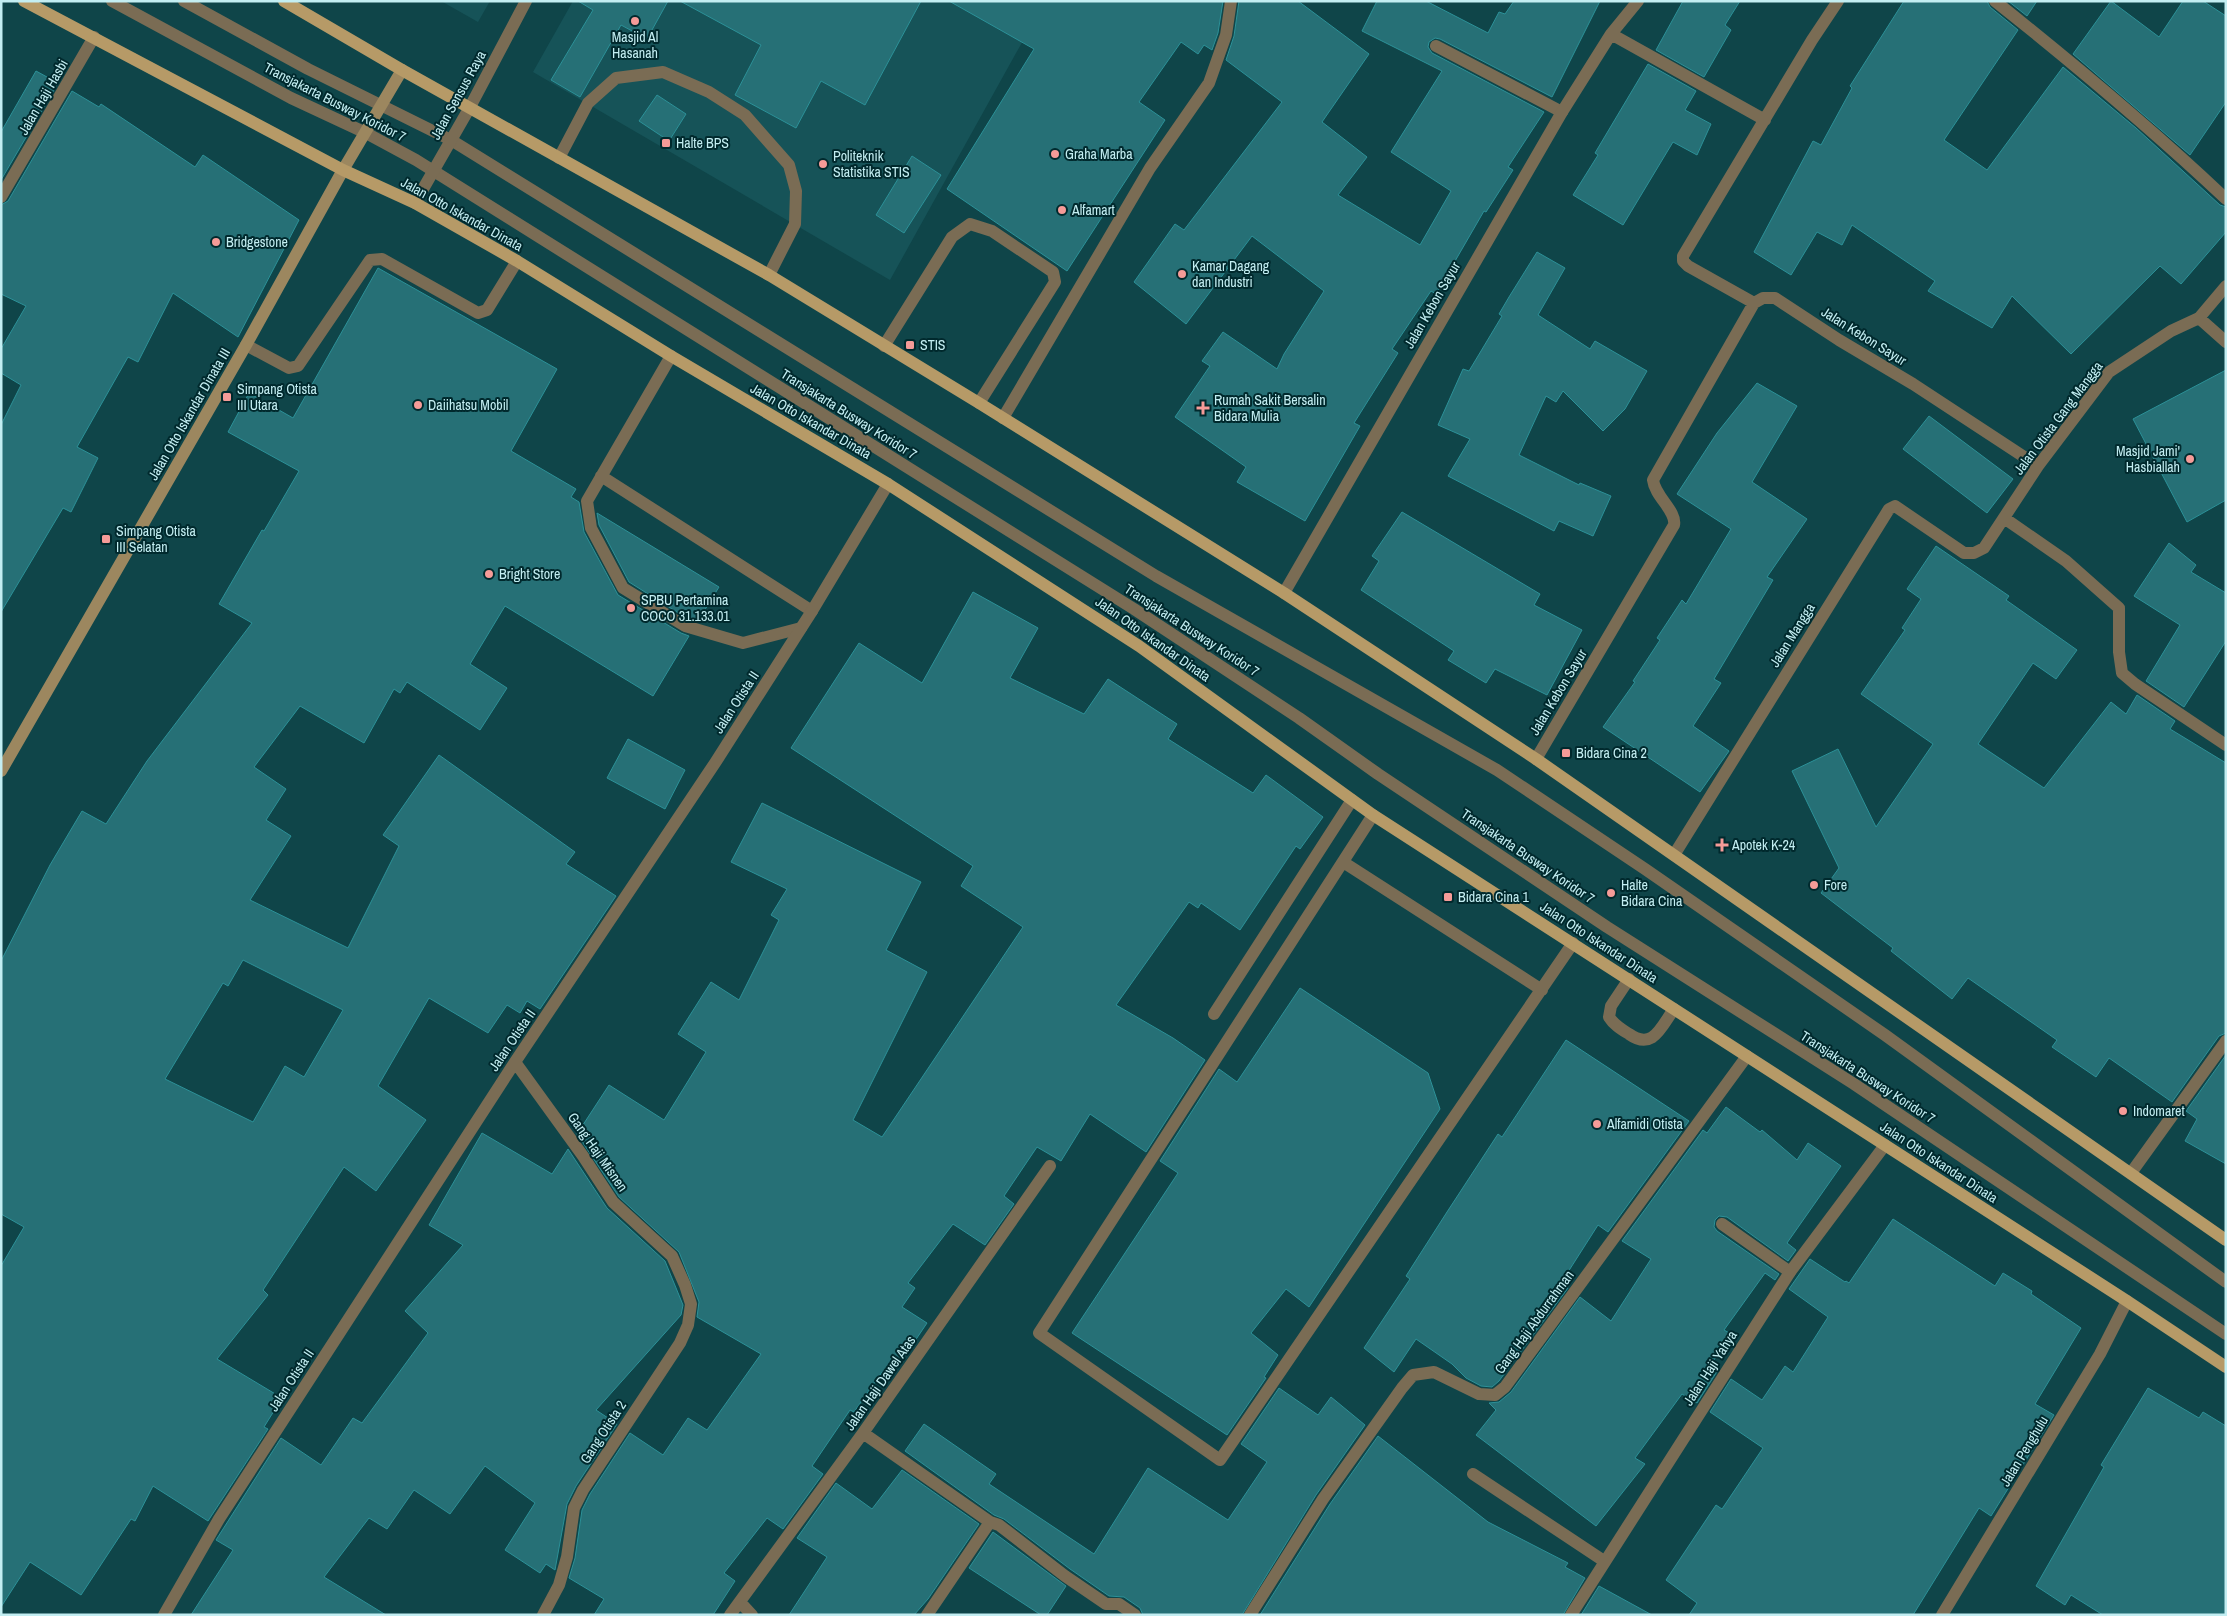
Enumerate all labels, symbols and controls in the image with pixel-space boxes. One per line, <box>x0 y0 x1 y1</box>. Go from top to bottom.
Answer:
marker: Masjid Al Hasanah <box>629 15 641 27</box>
place label: Masjid Al Hasanah <box>612 28 658 62</box>
street label: Jalan Sensus Raya <box>426 47 490 143</box>
street label: Jalan Haji Hasbi <box>14 56 72 138</box>
street label: Transjakarta Busway Koridor 7 <box>261 58 409 146</box>
place label: Halte BPS <box>676 134 729 152</box>
marker: Halte BPS <box>660 137 672 149</box>
place label: Graha Marba <box>1065 145 1133 163</box>
place label: Politeknik Statistika STIS <box>833 147 910 181</box>
marker: Graha Marba <box>1049 148 1061 160</box>
marker: Politeknik Statistika STIS <box>817 158 829 170</box>
street label: Jalan Otto Iskandar Dinata <box>398 173 527 255</box>
place label: Alfamart <box>1071 201 1115 219</box>
marker: Alfamart <box>1056 204 1068 216</box>
place label: Bridgestone <box>226 233 288 251</box>
marker: Bridgestone <box>210 236 222 248</box>
place label: Kamar Dagang dan Industri <box>1192 257 1270 291</box>
street label: Jalan Kebon Sayur <box>1400 258 1464 352</box>
marker: Kamar Dagang dan Industri <box>1176 268 1188 280</box>
street label: Jalan Kebon Sayur <box>1818 303 1910 369</box>
place label: STIS <box>920 336 946 354</box>
marker: STIS <box>904 339 916 351</box>
street label: Jalan Otto Iskandar Dinata III <box>144 345 234 483</box>
street label: Jalan Otista Gang Mangga <box>2010 357 2107 478</box>
street label: Transjakarta Busway Koridor 7 <box>778 365 920 463</box>
street label: Jalan Otto Iskandar Dinata <box>747 379 875 463</box>
place label: Simpang Otista III Utara <box>237 380 317 414</box>
marker: Simpang Otista III Utara <box>221 391 233 403</box>
place label: Rumah Sakit Bersalin Bidara Mulia <box>1214 391 1326 425</box>
place label: Daiihatsu Mobil <box>428 396 508 414</box>
marker: Daiihatsu Mobil <box>412 399 424 411</box>
marker: Rumah Sakit Bersalin Bidara Mulia <box>1196 401 1210 415</box>
place label: Masjid Jami' Hasbiallah <box>2116 442 2180 476</box>
marker: Masjid Jami' Hasbiallah <box>2184 453 2196 465</box>
place label: Simpang Otista III Selatan <box>116 522 196 556</box>
marker: Simpang Otista III Selatan <box>100 533 112 545</box>
place label: Bright Store <box>499 565 560 583</box>
marker: Bright Store <box>483 568 495 580</box>
street label: Transjakarta Busway Koridor 7 <box>1121 580 1263 680</box>
place label: SPBU Pertamina COCO 31.133.01 <box>641 591 730 625</box>
street label: Jalan Otto Iskandar Dinata <box>1092 592 1215 686</box>
street label: Jalan Mangga <box>1765 599 1819 670</box>
marker: SPBU Pertamina COCO 31.133.01 <box>625 602 637 614</box>
street label: Jalan Kebon Sayur <box>1525 646 1591 738</box>
street label: Jalan Otista II <box>709 667 763 737</box>
place label: Bidara Cina 2 <box>1576 744 1647 762</box>
marker: Bidara Cina 2 <box>1560 747 1572 759</box>
street label: Transjakarta Busway Koridor 7 <box>1458 805 1598 907</box>
place label: Apotek K-24 <box>1731 836 1796 854</box>
marker: Apotek K-24 <box>1716 839 1728 851</box>
place label: Halte Bidara Cina <box>1621 876 1683 910</box>
place label: Fore <box>1824 876 1847 894</box>
marker: Fore <box>1808 879 1820 891</box>
marker: Halte Bidara Cina <box>1605 887 1617 899</box>
place label: Bidara Cina 1 <box>1458 888 1529 906</box>
marker: Bidara Cina 1 <box>1442 891 1454 903</box>
street label: Jalan Otto Iskandar Dinata <box>1537 897 1662 987</box>
street label: Jalan Otista II <box>485 1006 539 1074</box>
street label: Transjakarta Busway Koridor 7 <box>1797 1027 1939 1127</box>
place label: Indomaret <box>2133 1102 2185 1120</box>
marker: Indomaret <box>2117 1105 2129 1117</box>
street label: Gang Haji Misnen <box>564 1109 632 1195</box>
place label: Alfamidi Otista <box>1606 1115 1684 1133</box>
street label: Jalan Otto Iskandar Dinata <box>1877 1117 2002 1207</box>
marker: Alfamidi Otista <box>1591 1118 1603 1130</box>
street label: Gang Haji Abdurrahman <box>1490 1267 1578 1377</box>
street label: Jalan Haji Yahya <box>1679 1327 1741 1409</box>
street label: Jalan Haji Dawel Atas <box>841 1332 920 1434</box>
street label: Jalan Otista II <box>264 1345 318 1415</box>
street label: Gang Otista 2 <box>576 1397 630 1467</box>
street label: Jalan Penghulu <box>1996 1412 2052 1490</box>

